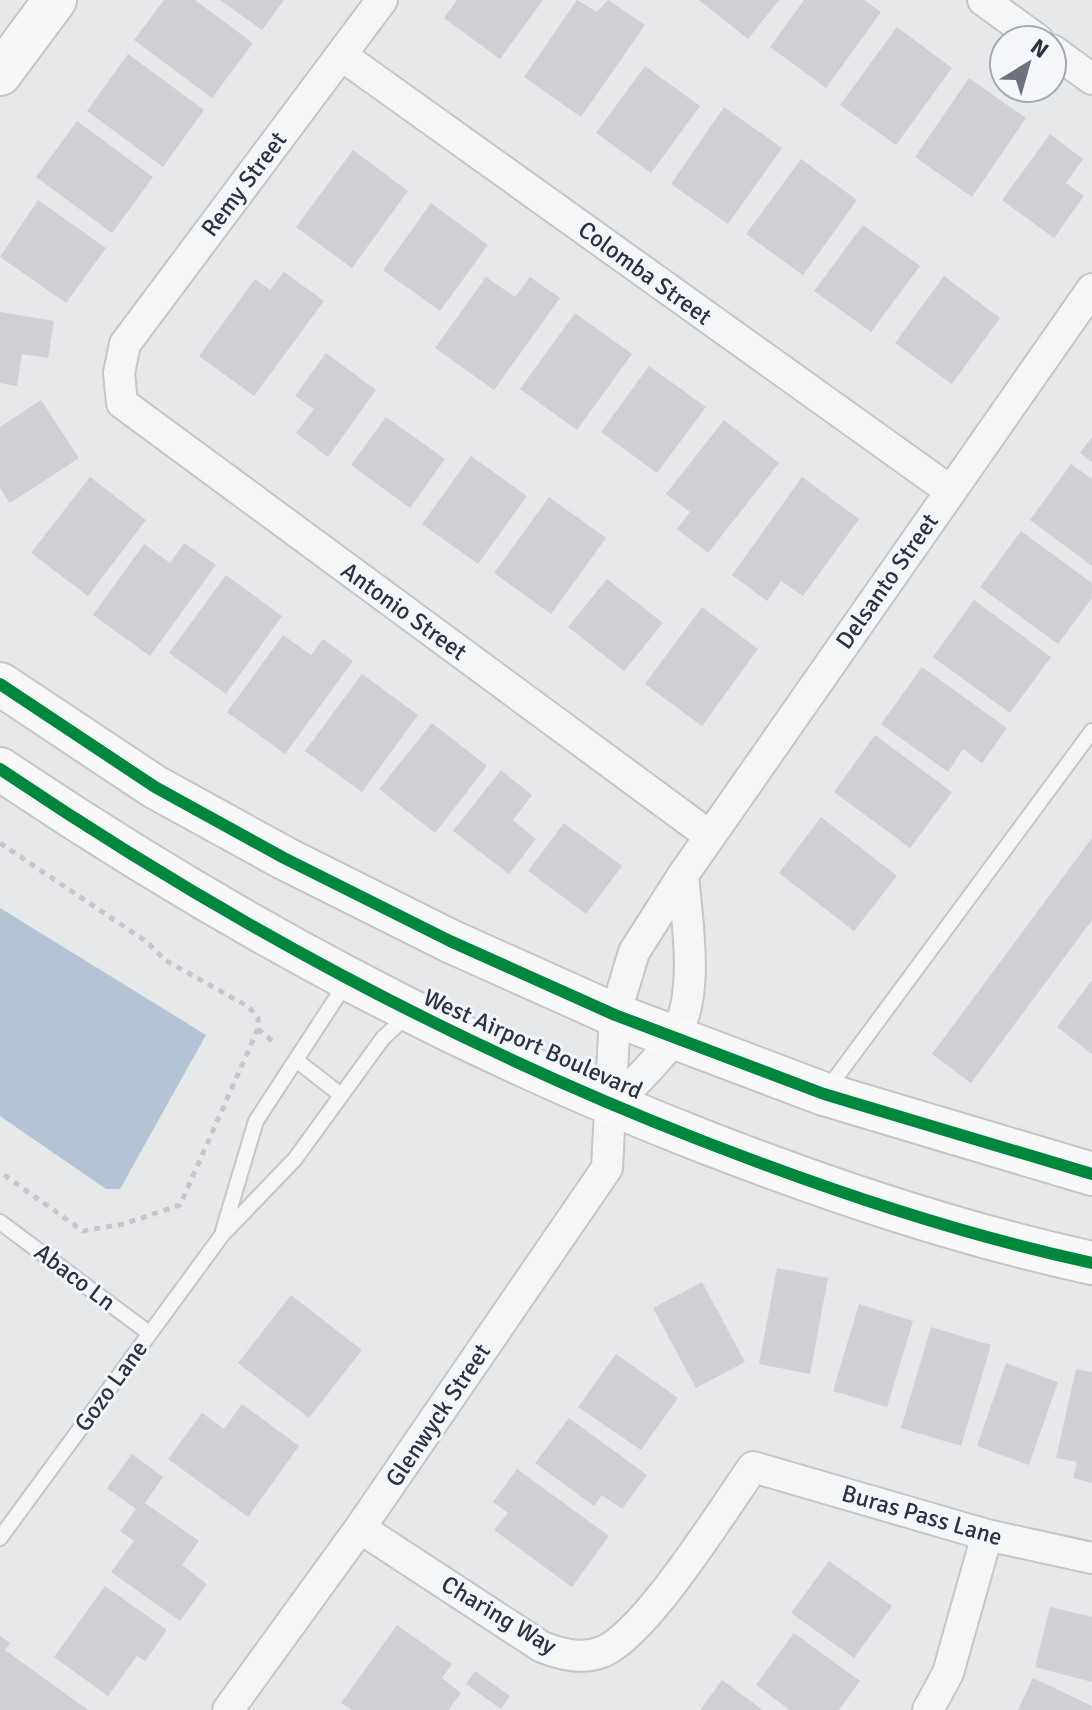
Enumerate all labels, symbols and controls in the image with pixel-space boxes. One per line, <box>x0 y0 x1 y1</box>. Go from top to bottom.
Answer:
north arrow <box>988 24 1068 104</box>
text: N <box>1025 33 1054 64</box>
street label: Remy Street <box>195 126 293 242</box>
street label: Colomba Street <box>572 214 718 332</box>
street label: Delsanto Street <box>829 507 945 655</box>
street label: Antonio Street <box>335 555 473 667</box>
street label: West Airport Boulevard <box>419 982 647 1106</box>
street label: Abaco Ln <box>29 1237 121 1317</box>
street label: Gozo Lane <box>68 1335 154 1437</box>
street label: Glenwyck Street <box>379 1338 497 1492</box>
street label: Buras Pass Lane <box>838 1478 1006 1552</box>
street label: Charing Way <box>436 1569 562 1661</box>

